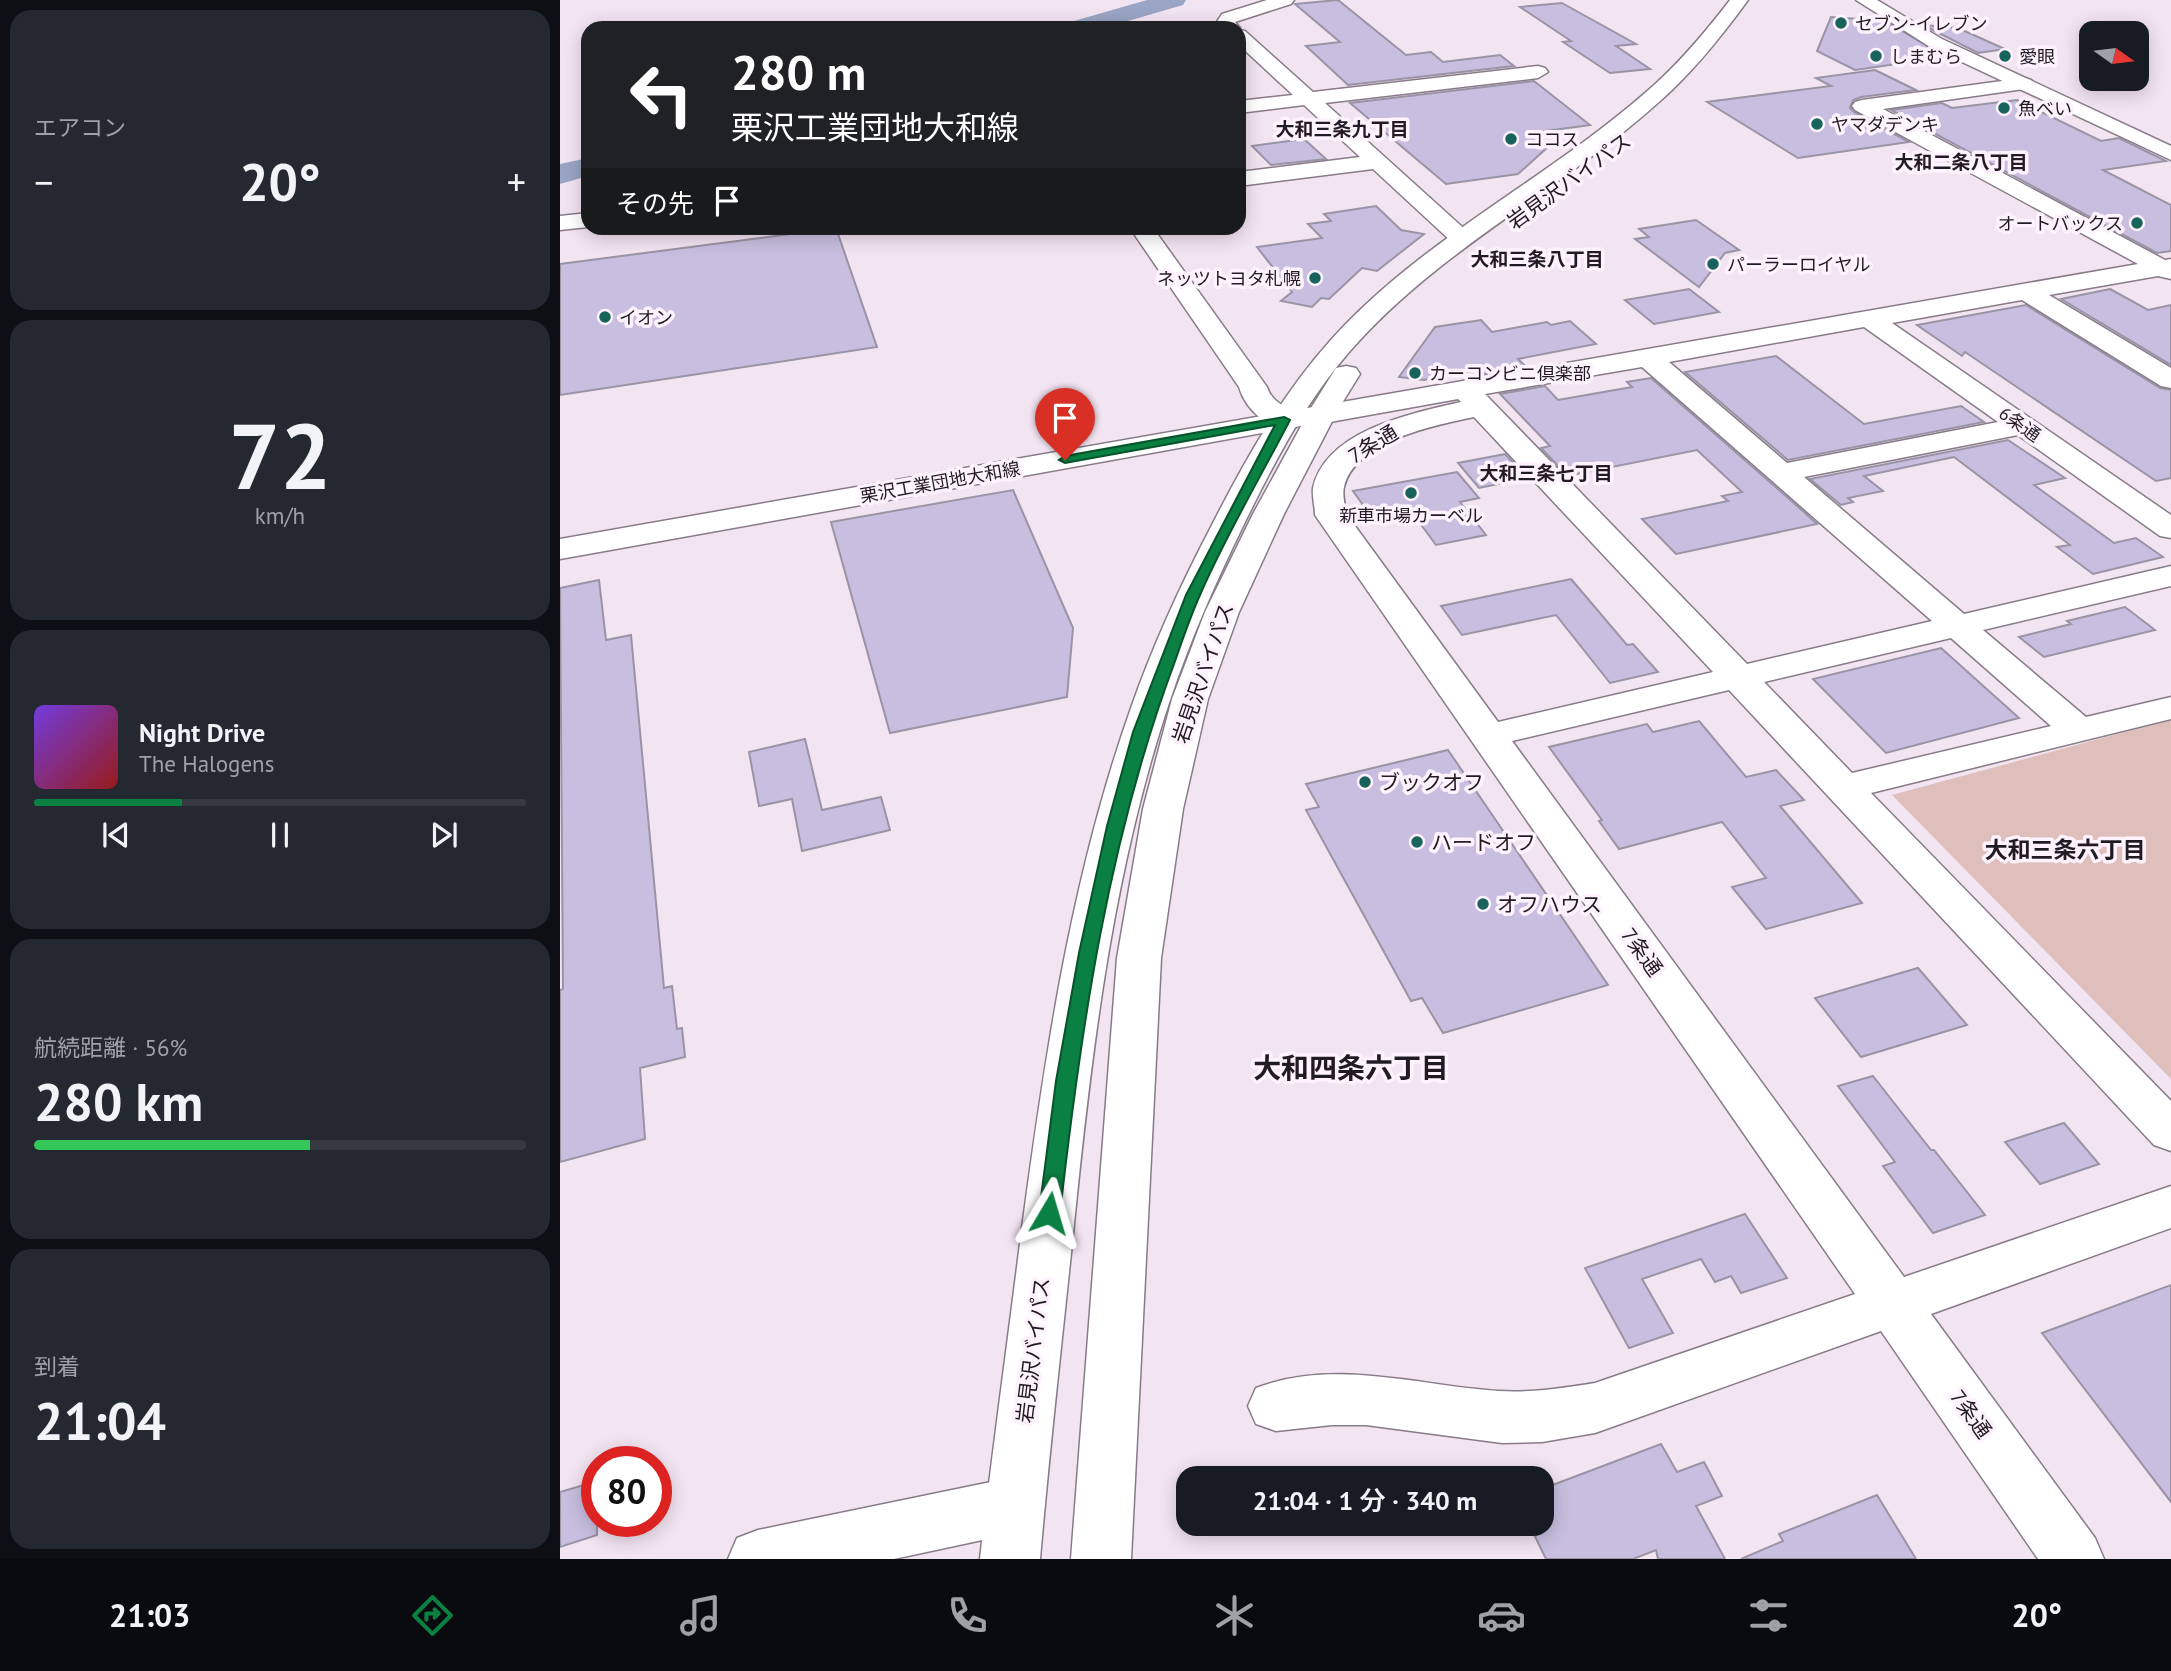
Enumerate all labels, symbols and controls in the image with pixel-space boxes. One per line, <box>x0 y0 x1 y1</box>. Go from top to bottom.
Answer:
place label: セブン-イレブン <box>1855 12 1987 35</box>
marker: セブン-イレブン <box>1833 15 1849 31</box>
north arrow <box>2079 21 2149 91</box>
map controls <box>2079 21 2149 91</box>
text: 280 m <box>731 40 866 104</box>
place label: しまむら <box>1890 45 1962 68</box>
place label: 愛眼 <box>2019 45 2055 68</box>
marker: しまむら <box>1868 48 1884 64</box>
marker: 愛眼 <box>1997 48 2013 64</box>
icon: left <box>616 49 707 140</box>
place label: 魚べい <box>2018 97 2072 120</box>
marker: 魚べい <box>1996 100 2012 116</box>
text: 栗沢工業団地大和線 <box>731 106 1019 148</box>
text: エアコン <box>34 113 126 142</box>
place label: ヤマダデンキ <box>1831 113 1939 136</box>
marker: ヤマダデンキ <box>1809 116 1825 132</box>
district label: 大和三条九丁目 <box>1275 117 1409 141</box>
street label: 岩見沢バイパス <box>1502 127 1636 235</box>
place label: ココス <box>1525 128 1579 151</box>
marker: ココス <box>1503 131 1519 147</box>
text: 20° <box>239 148 321 215</box>
district label: 大和二条八丁目 <box>1894 150 2028 174</box>
text: − <box>34 157 53 206</box>
text: + <box>507 157 526 206</box>
icon: arrive <box>708 182 746 220</box>
text: その先 <box>616 187 694 220</box>
place label: オートバックス <box>1998 212 2123 235</box>
marker: オートバックス <box>2129 215 2145 231</box>
district label: 大和三条八丁目 <box>1470 247 1604 271</box>
place label: パーラーロイヤル <box>1727 253 1870 276</box>
marker: パーラーロイヤル <box>1705 256 1721 272</box>
place label: ネッツトヨタ札幌 <box>1157 267 1301 290</box>
marker: ネッツトヨタ札幌 <box>1307 270 1323 286</box>
place label: イオン <box>619 306 673 329</box>
marker: イオン <box>597 309 613 325</box>
place label: カーコンビニ倶楽部 <box>1429 362 1591 385</box>
marker: カーコンビニ倶楽部 <box>1407 365 1423 381</box>
pin <box>1035 388 1095 460</box>
text: 72 <box>228 396 332 514</box>
icon: arrive <box>1046 399 1084 437</box>
street label: 6条通 <box>1995 401 2045 447</box>
street label: 7条通 <box>1343 419 1403 469</box>
street label: 栗沢工業団地大和線 <box>858 457 1022 507</box>
district label: 大和三条七丁目 <box>1479 461 1613 485</box>
marker: 新車市場カーベル <box>1403 485 1419 501</box>
text: km/h <box>255 501 305 530</box>
place label: 新車市場カーベル <box>1339 504 1483 527</box>
street label: 岩見沢バイパス <box>1166 599 1240 747</box>
text: Night Drive <box>139 716 265 749</box>
text: The Halogens <box>139 749 274 778</box>
place label: ブックオフ <box>1379 769 1484 796</box>
marker: ブックオフ <box>1357 774 1373 790</box>
icon: previous <box>97 816 135 854</box>
icon: pause <box>261 816 299 854</box>
icon: next <box>425 816 463 854</box>
place label: ハードオフ <box>1431 829 1536 856</box>
marker: ハードオフ <box>1409 834 1425 850</box>
district label: 大和三条六丁目 <box>1985 835 2146 864</box>
place label: オフハウス <box>1497 891 1602 918</box>
marker: オフハウス <box>1475 896 1491 912</box>
street label: 7条通 <box>1615 922 1669 982</box>
text: 航続距離 · 56% <box>34 1033 187 1062</box>
district label: 大和四条六丁目 <box>1253 1049 1449 1086</box>
text: 280 km <box>34 1068 203 1135</box>
position arrow <box>1012 1176 1086 1250</box>
street label: 岩見沢バイパス <box>1011 1276 1055 1424</box>
text: 到着 <box>34 1352 80 1381</box>
street label: 7条通 <box>1944 1384 1998 1444</box>
text: 21:04 <box>34 1387 166 1454</box>
speed limit sign: 80 <box>581 1446 672 1537</box>
text: 21:04 · 1 分 · 340 m <box>1253 1484 1477 1517</box>
icon: directions <box>408 1591 457 1640</box>
icon: music <box>676 1591 725 1640</box>
icon: phone <box>943 1591 992 1640</box>
icon: climate <box>1210 1591 1259 1640</box>
icon: car <box>1477 1591 1526 1640</box>
icon: filters <box>1744 1591 1793 1640</box>
text: 21:03 <box>109 1594 190 1636</box>
text: 20° <box>2012 1594 2062 1636</box>

